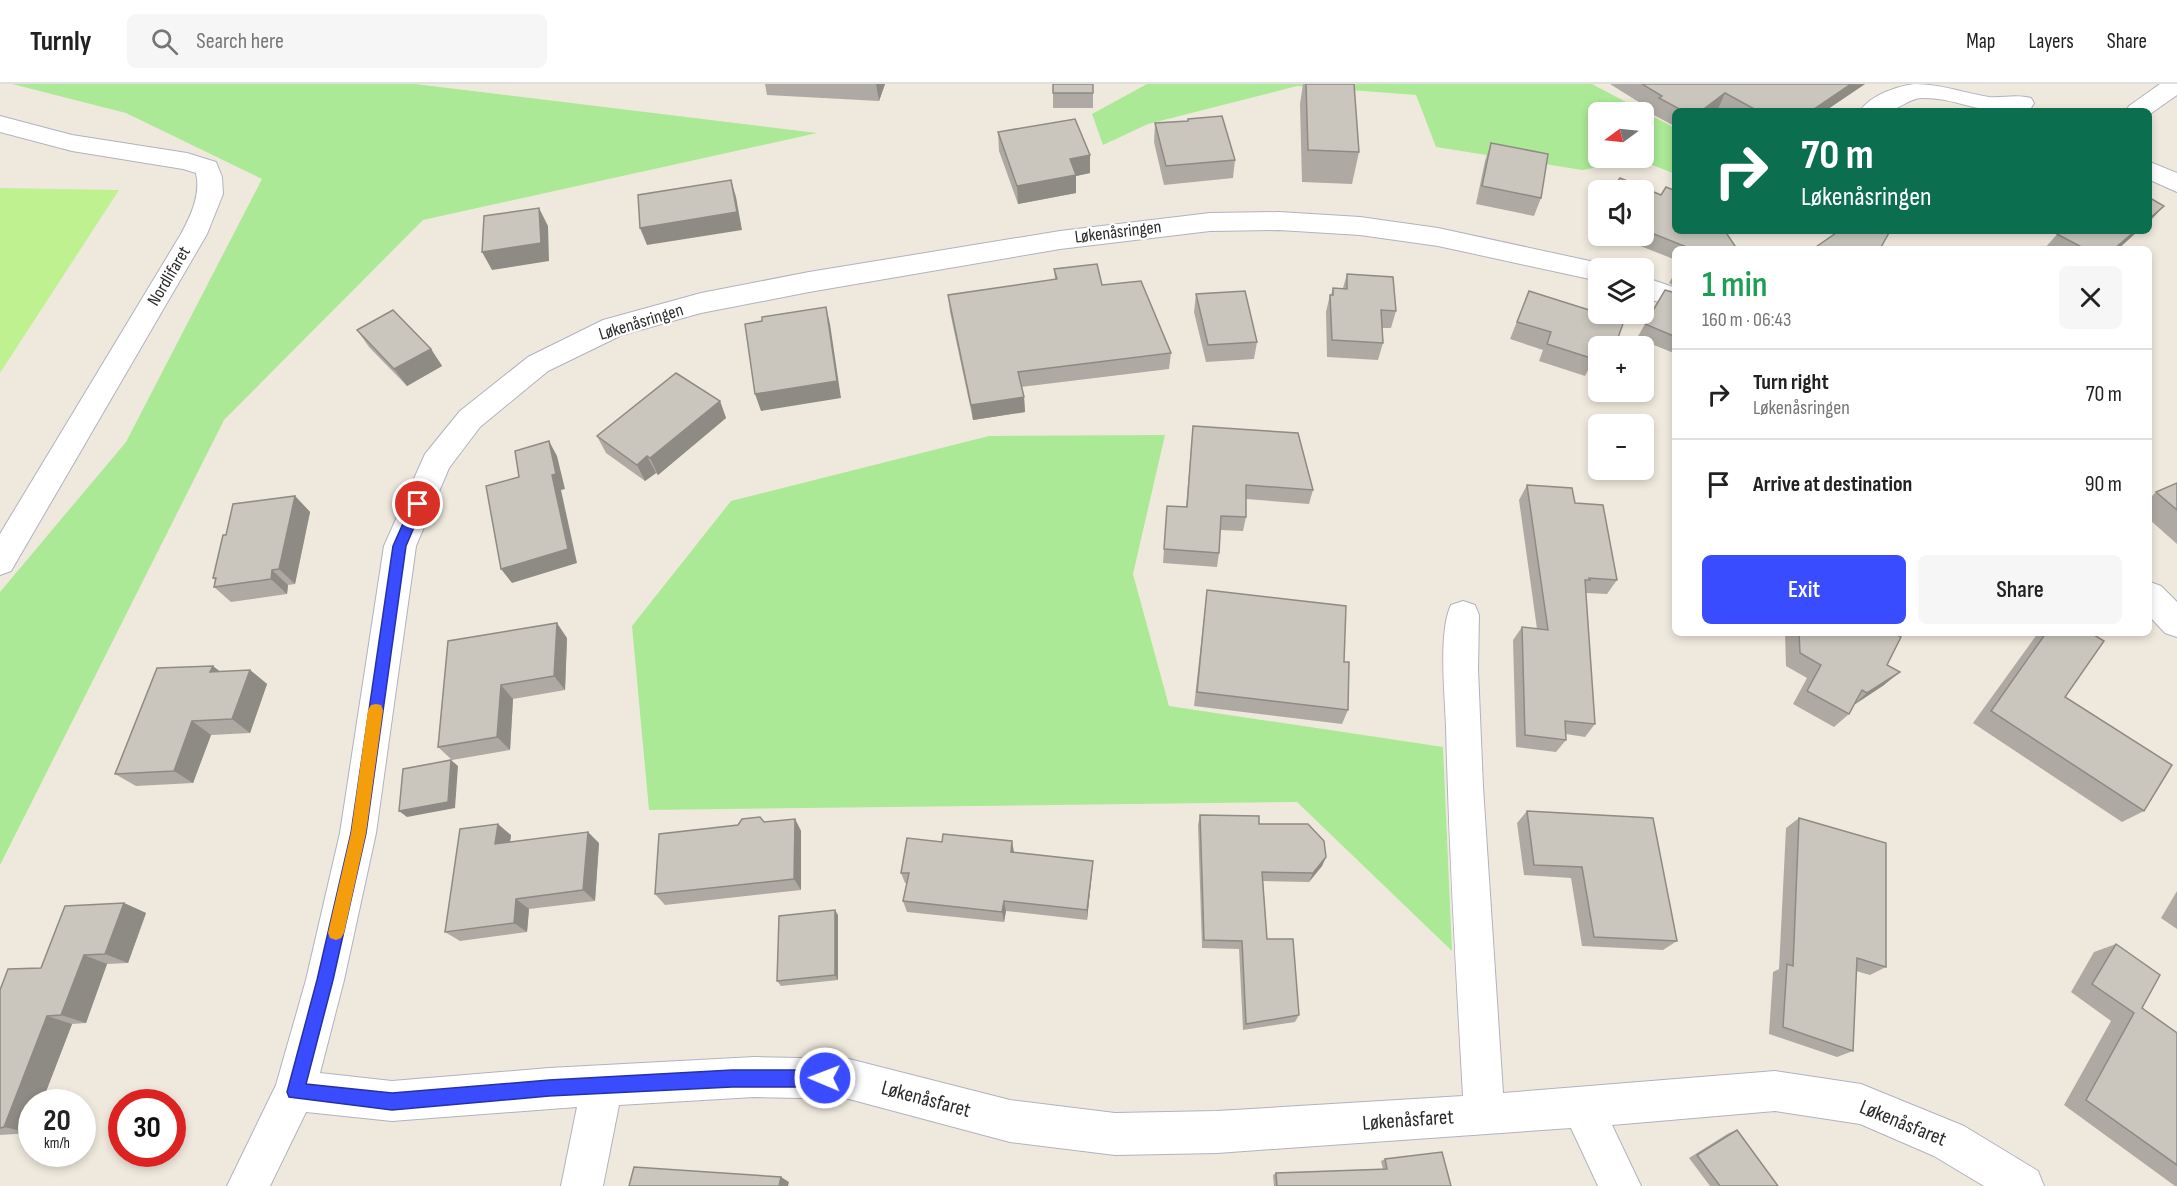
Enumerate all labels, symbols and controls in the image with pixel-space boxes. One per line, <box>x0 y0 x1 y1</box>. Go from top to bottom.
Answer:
search box <box>127 14 547 68</box>
text: Turnly <box>30 25 91 58</box>
icon: search <box>148 25 181 58</box>
text: Search here <box>196 28 284 55</box>
text: Map <box>1966 29 1995 54</box>
text: Layers <box>2028 29 2074 54</box>
text: Share <box>2107 29 2147 54</box>
north arrow <box>1588 102 1654 168</box>
map controls <box>1588 102 1654 480</box>
text: 70 m <box>1801 130 1874 181</box>
icon: right <box>1702 132 1780 210</box>
button: sound <box>1588 180 1654 246</box>
text: Løkenåsringen <box>1801 181 1932 213</box>
street label: Løkenåsringen <box>1073 216 1163 248</box>
street label: Nordlifaret <box>143 242 195 310</box>
button: layers <box>1588 258 1654 324</box>
text: 1 min <box>1702 264 1767 307</box>
button: close <box>2059 266 2122 329</box>
street label: Løkenåsringen <box>596 299 686 345</box>
text: 160 m · 06:43 <box>1702 308 1791 332</box>
button: + <box>1588 336 1654 402</box>
text: Turn right <box>1753 369 1829 396</box>
icon: right <box>1702 378 1735 411</box>
text: 70 m <box>2086 381 2122 408</box>
text: Løkenåsringen <box>1753 396 1850 420</box>
button: − <box>1588 414 1654 480</box>
icon: arrive <box>1702 468 1735 501</box>
text: Arrive at destination <box>1753 471 1912 498</box>
text: 90 m <box>2085 471 2122 498</box>
pin <box>392 478 443 529</box>
icon: arrive <box>401 487 434 520</box>
button: Exit <box>1702 555 1906 624</box>
button: Share <box>1918 555 2122 624</box>
position arrow <box>793 1046 857 1110</box>
street label: Løkenåsfaret <box>879 1075 973 1123</box>
speed limit sign: 30 <box>108 1089 186 1167</box>
street label: Løkenåsfaret <box>1856 1094 1950 1152</box>
text: 20 <box>43 1103 71 1139</box>
street label: Løkenåsfaret <box>1362 1104 1454 1136</box>
text: km/h <box>44 1134 70 1153</box>

